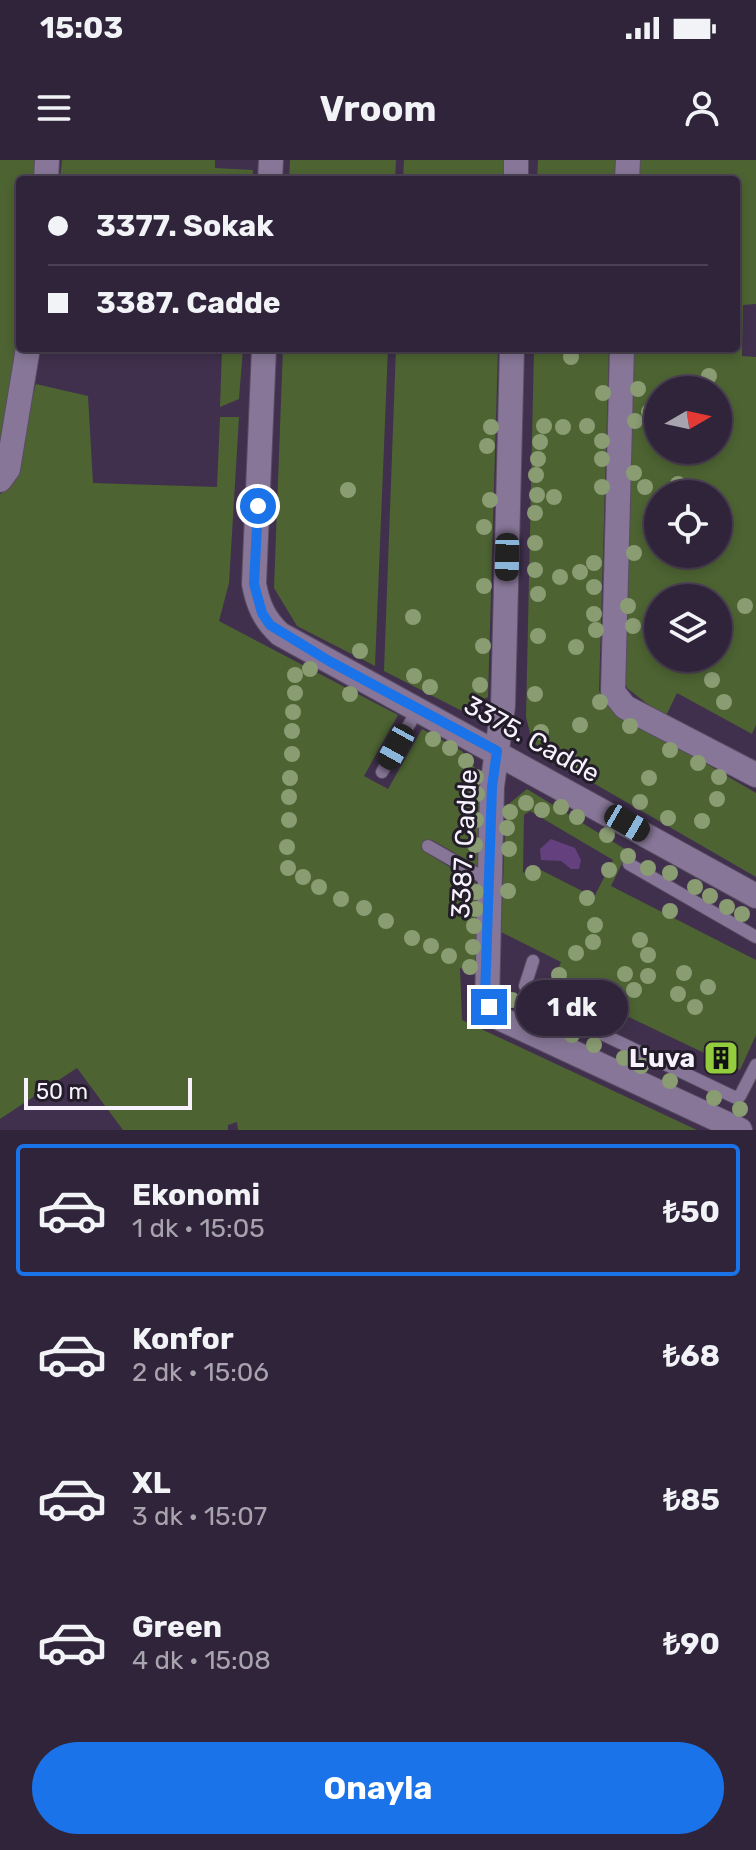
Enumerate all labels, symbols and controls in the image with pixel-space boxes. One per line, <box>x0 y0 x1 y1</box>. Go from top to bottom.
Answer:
text: 15:03 <box>40 10 123 46</box>
icon: menu <box>32 86 76 130</box>
icon: person <box>680 86 724 130</box>
text: Vroom <box>320 87 436 130</box>
text: 3377. Sokak <box>96 208 274 244</box>
text: 3387. Cadde <box>96 285 281 321</box>
north arrow <box>644 376 732 464</box>
map controls <box>644 376 732 672</box>
button: locate <box>644 480 732 568</box>
route start <box>240 488 276 524</box>
car <box>495 533 519 581</box>
button: layers <box>644 584 732 672</box>
street label: 3375. Cadde <box>459 690 605 789</box>
car <box>374 720 418 774</box>
street label: 3387. Cadde <box>445 769 484 919</box>
car <box>600 801 654 845</box>
callout: 1 dk <box>517 979 629 1035</box>
route end <box>471 989 507 1025</box>
text: 1 dk <box>547 992 597 1023</box>
building icon: L'uva <box>702 1039 740 1077</box>
place label: L'uva <box>629 1043 695 1074</box>
scale bar <box>24 1074 192 1110</box>
text: 50 m <box>36 1078 88 1105</box>
icon: car <box>36 1174 108 1246</box>
text: Ekonomi <box>132 1177 260 1213</box>
text: ₺50 <box>663 1194 720 1230</box>
text: 1 dk · 15:05 <box>132 1213 265 1244</box>
icon: car <box>36 1318 108 1390</box>
text: Konfor <box>132 1321 234 1357</box>
text: ₺68 <box>663 1338 720 1374</box>
text: 2 dk · 15:06 <box>132 1357 269 1388</box>
icon: car <box>36 1462 108 1534</box>
text: XL <box>132 1465 171 1501</box>
text: ₺85 <box>663 1482 720 1518</box>
text: 3 dk · 15:07 <box>132 1501 267 1532</box>
icon: car <box>36 1606 108 1678</box>
text: Green <box>132 1609 222 1645</box>
text: ₺90 <box>663 1626 720 1662</box>
text: 4 dk · 15:08 <box>132 1645 271 1676</box>
button: Onayla <box>32 1742 724 1834</box>

